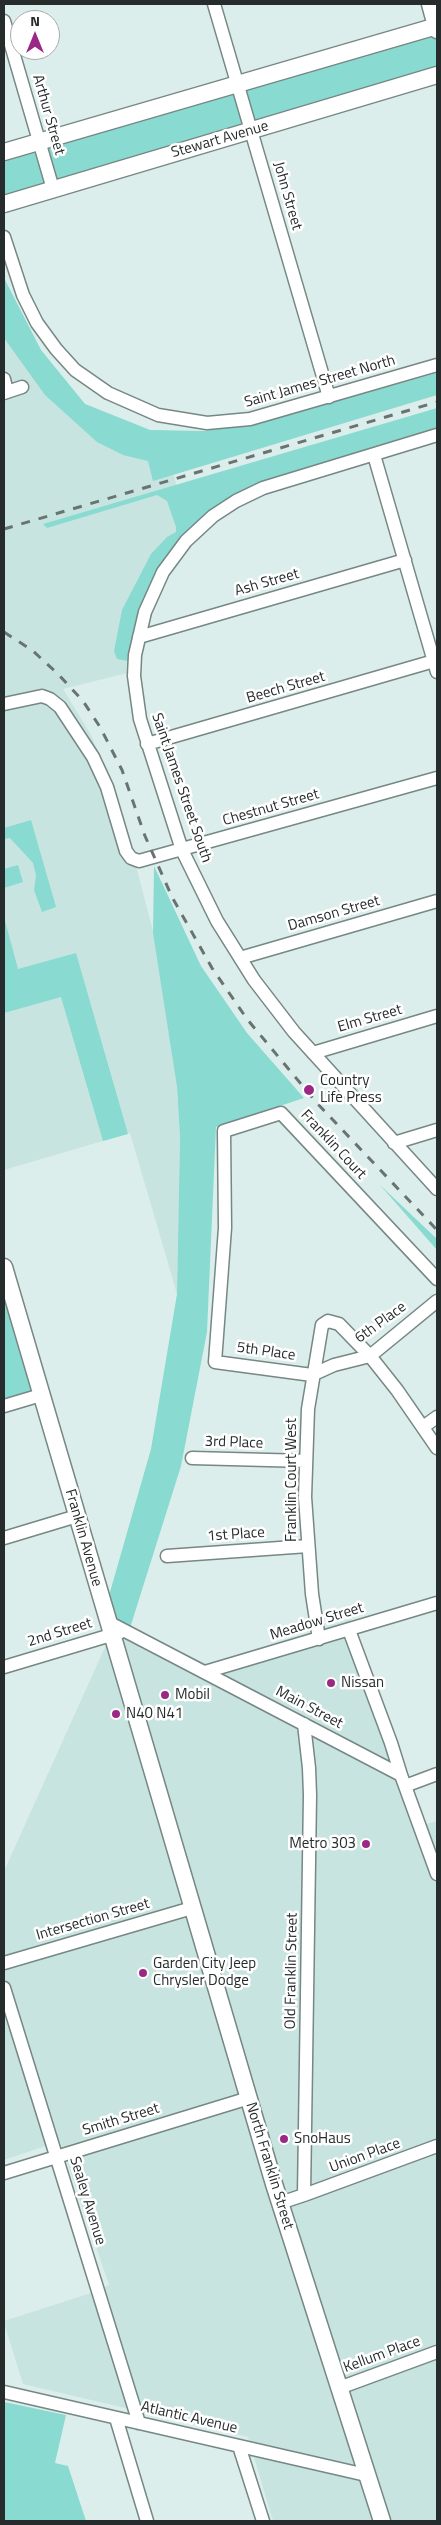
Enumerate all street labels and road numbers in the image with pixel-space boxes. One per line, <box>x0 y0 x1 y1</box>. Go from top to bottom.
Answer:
street label: Arthur Street <box>28 73 68 157</box>
street label: Stewart Avenue <box>169 118 271 162</box>
street label: John Street <box>269 160 305 232</box>
street label: Saint James Street North <box>242 352 398 412</box>
street label: Ash Street <box>233 565 301 601</box>
street label: Beech Street <box>245 668 327 708</box>
street label: Saint James Street South <box>147 711 215 865</box>
street label: Chestnut Street <box>221 786 321 830</box>
street label: Damson Street <box>286 892 382 936</box>
street label: Elm Street <box>336 1001 404 1037</box>
street label: Franklin Court <box>296 1107 370 1183</box>
street label: 6th Place <box>352 1298 410 1348</box>
street label: 5th Place <box>236 1339 296 1365</box>
street label: Franklin Court West <box>283 1418 301 1542</box>
street label: 3rd Place <box>204 1433 264 1453</box>
street label: Franklin Avenue <box>60 1487 106 1589</box>
street label: 1st Place <box>207 1524 265 1546</box>
street label: Meadow Street <box>268 1599 366 1645</box>
street label: 2nd Street <box>26 1615 94 1651</box>
street label: Main Street <box>272 1683 346 1733</box>
street label: Intersection Street <box>34 1895 152 1945</box>
street label: Old Franklin Street <box>282 1912 302 2030</box>
street label: Smith Street <box>80 2100 162 2140</box>
street label: North Franklin Street <box>241 2100 297 2232</box>
street label: Union Place <box>327 2135 403 2177</box>
street label: Sealey Avenue <box>65 2155 109 2247</box>
street label: Kellum Place <box>341 2333 423 2377</box>
street label: Atlantic Avenue <box>139 2398 239 2438</box>

